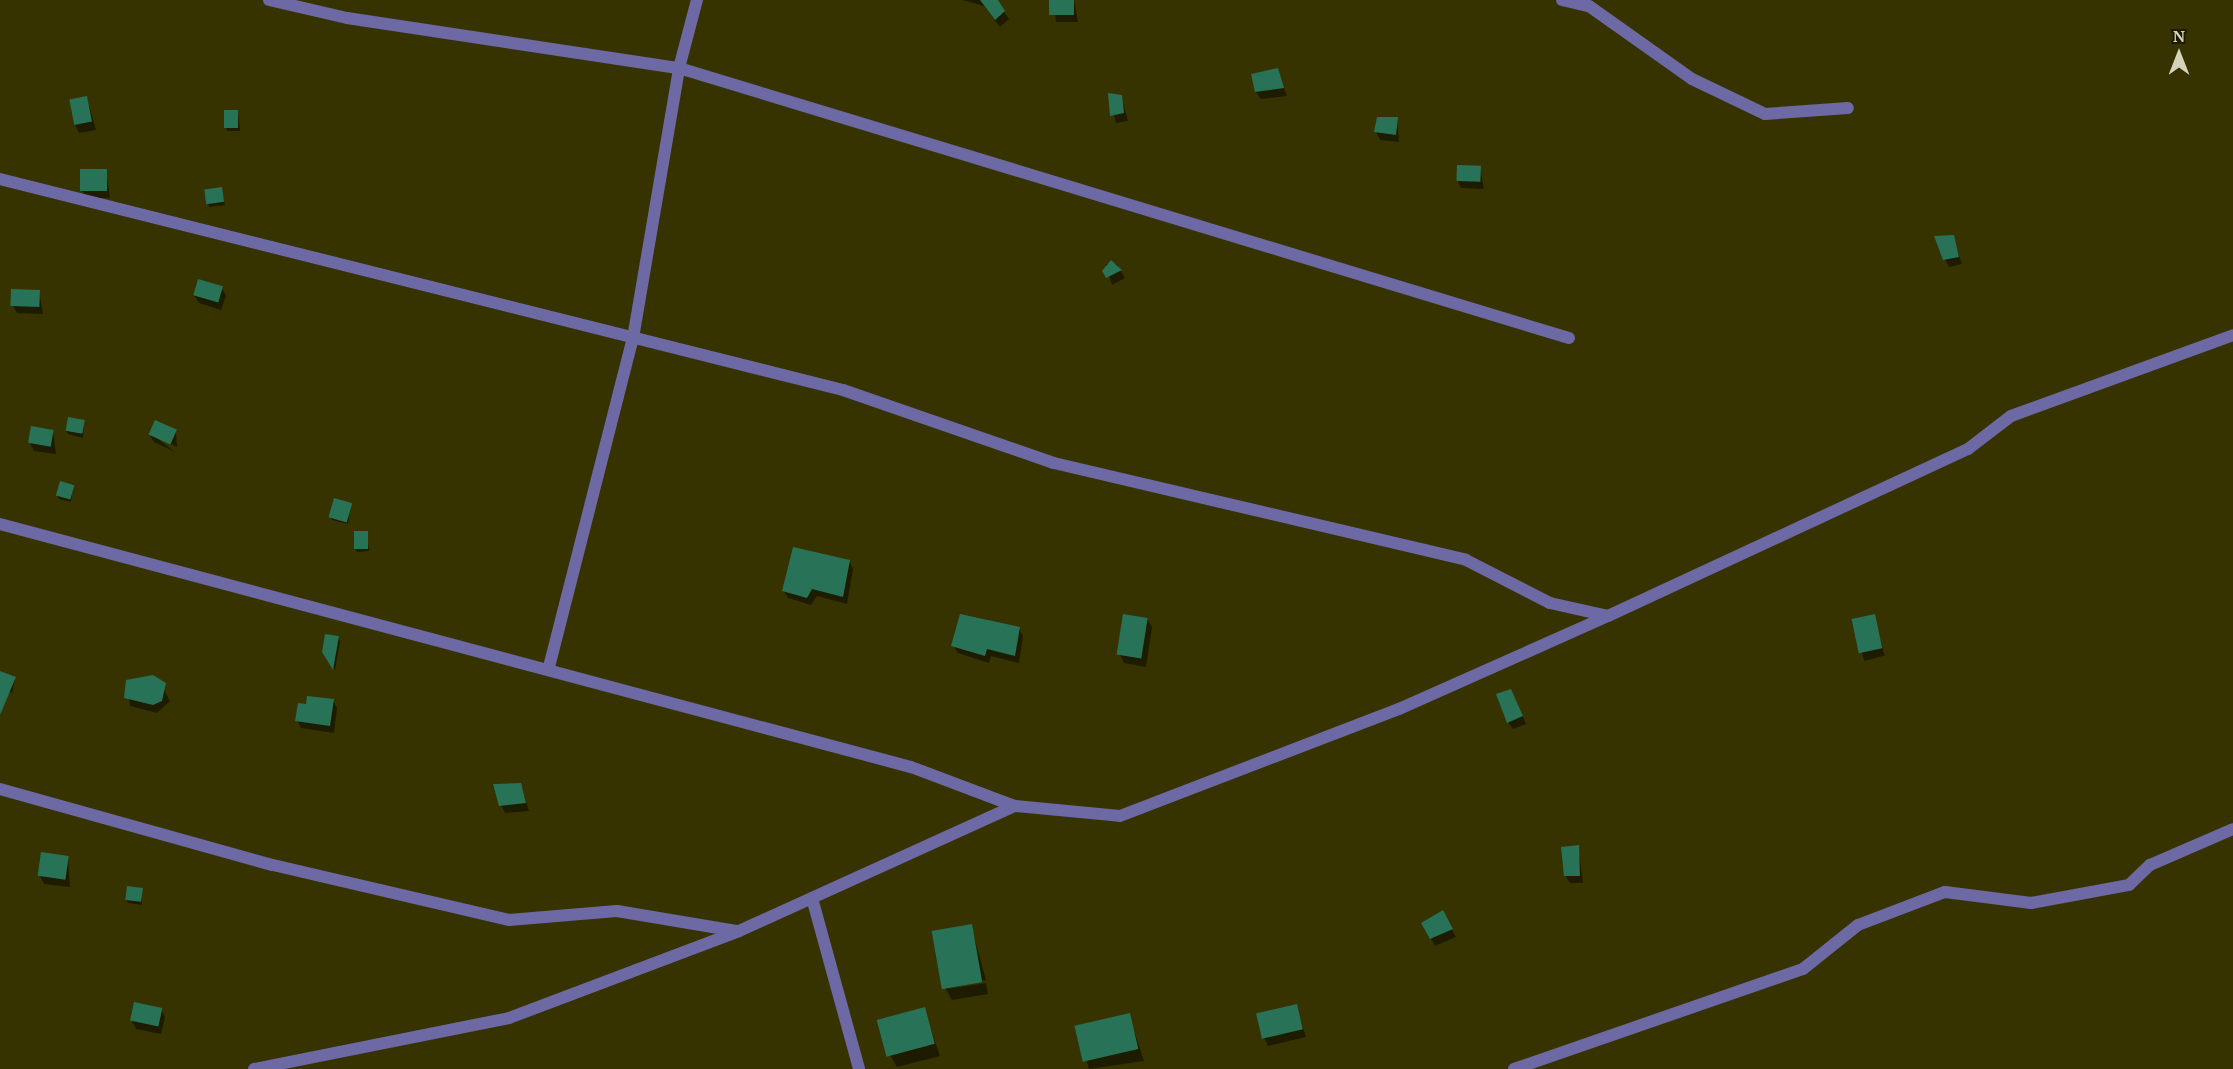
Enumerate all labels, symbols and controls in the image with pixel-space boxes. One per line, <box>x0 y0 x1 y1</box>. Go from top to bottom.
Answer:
north arrow <box>2149 24 2209 84</box>
text: N <box>2173 25 2185 47</box>

